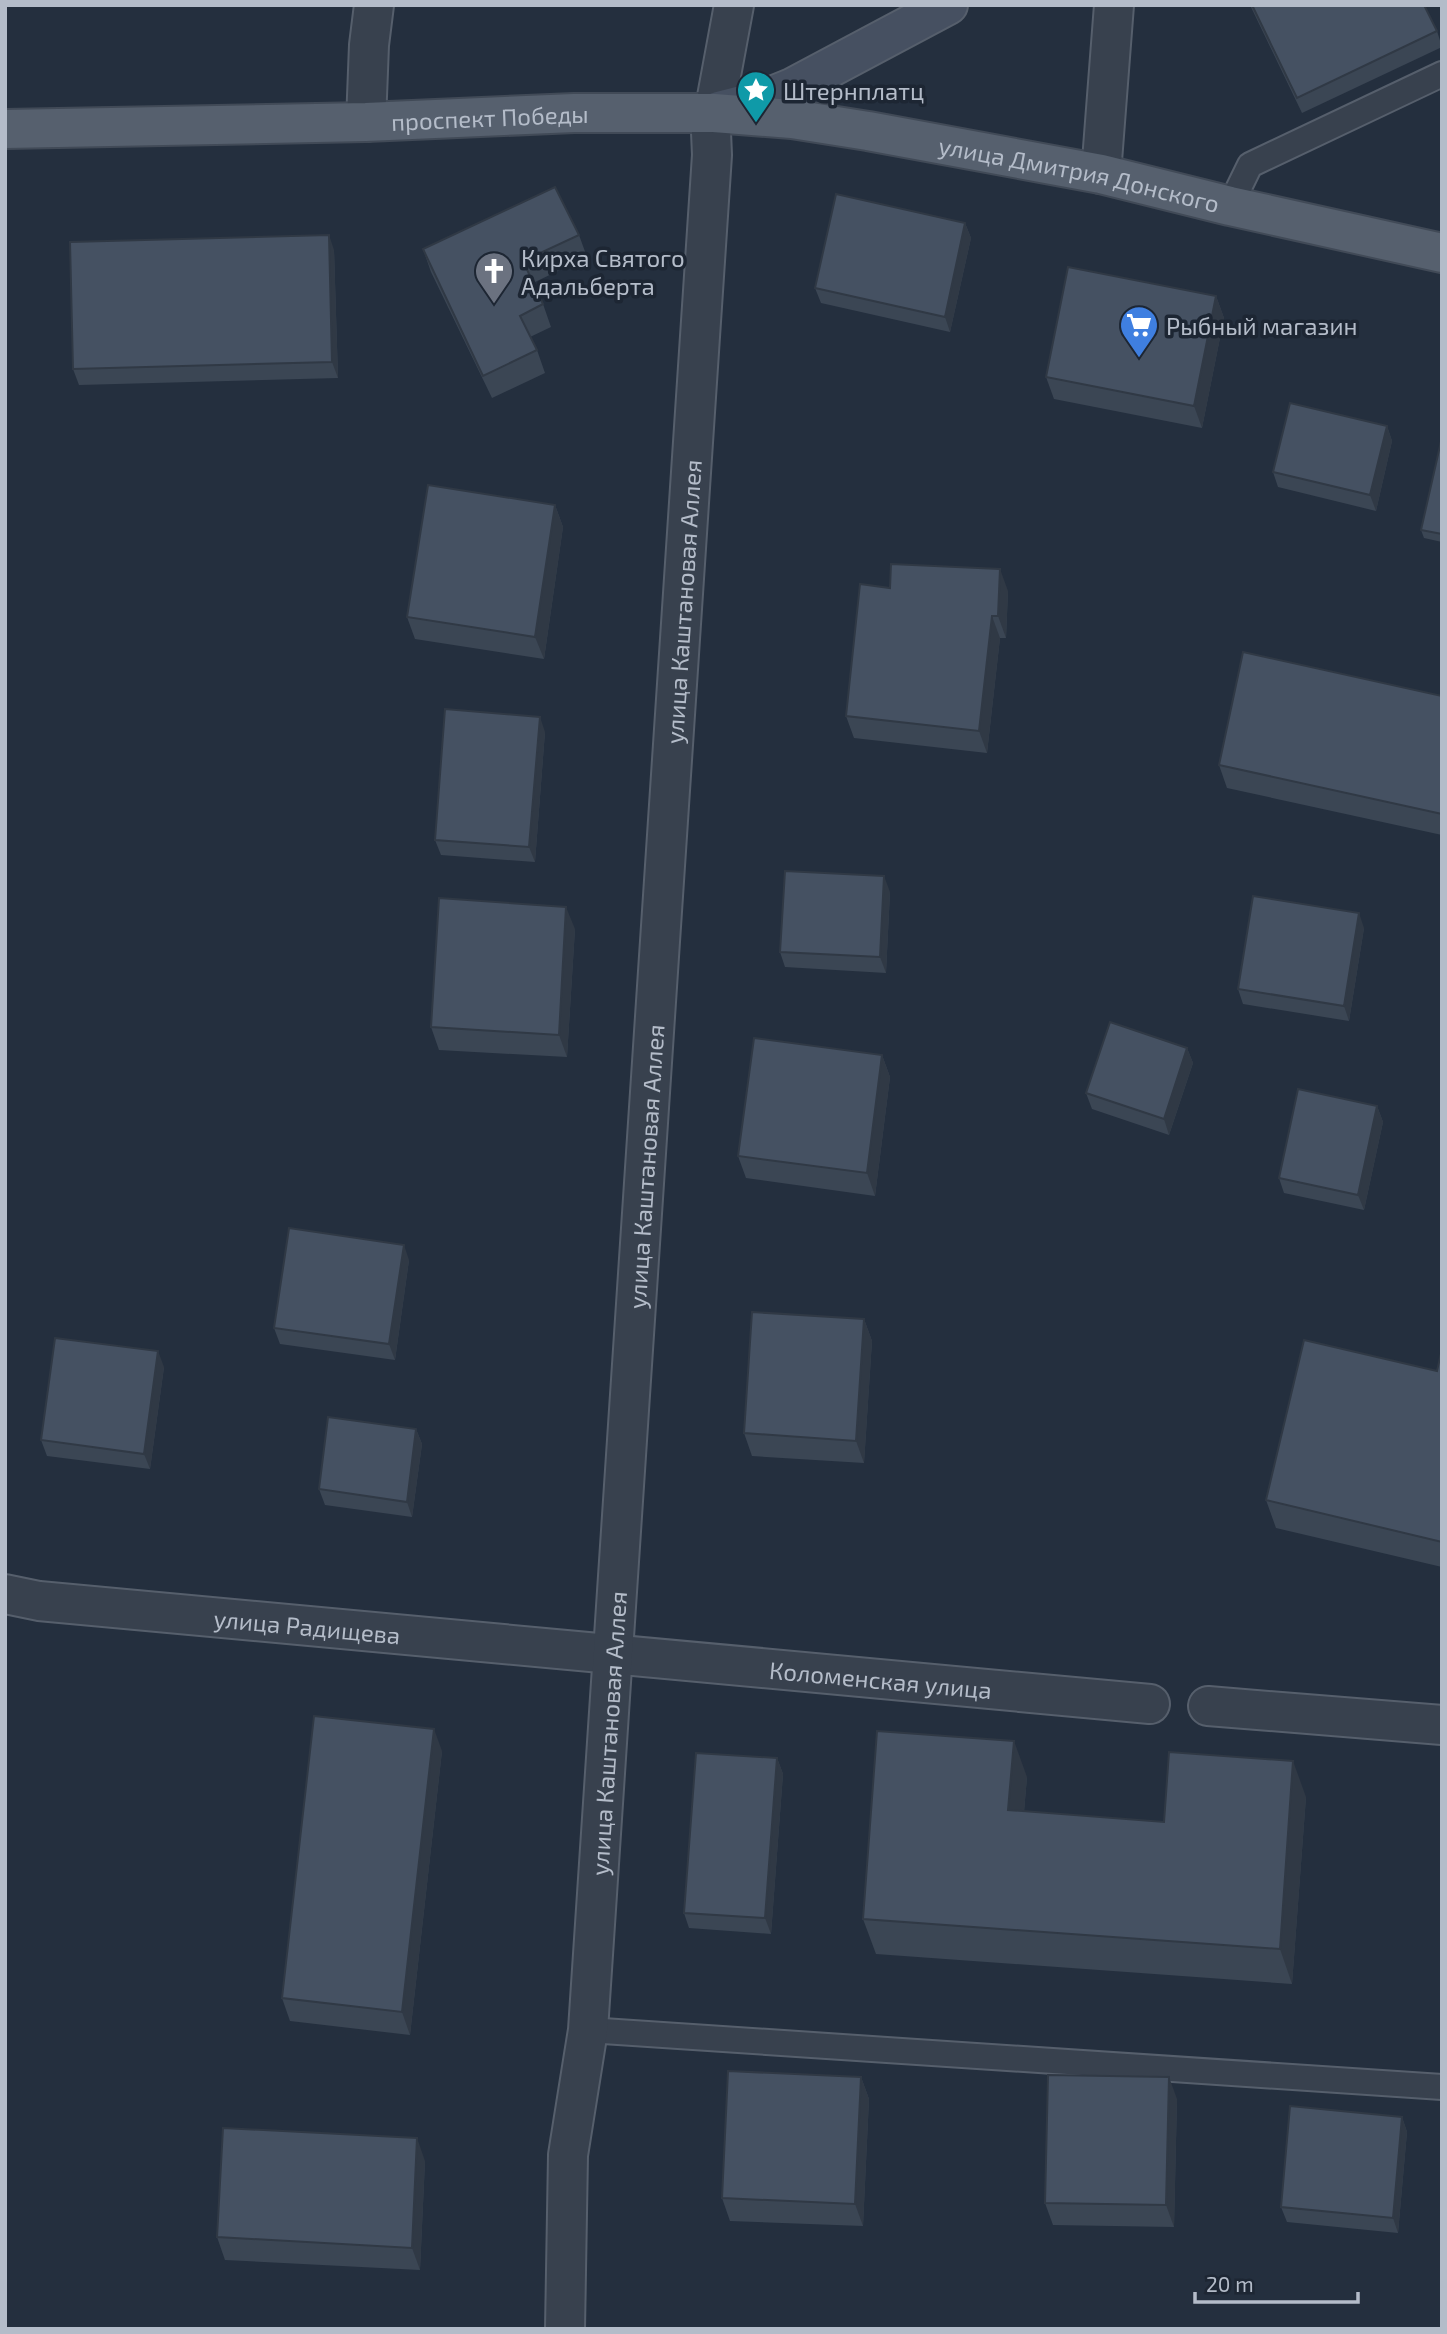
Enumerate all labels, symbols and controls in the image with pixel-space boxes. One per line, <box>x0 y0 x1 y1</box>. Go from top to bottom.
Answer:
place icon: Штернплатц <box>735 69 777 124</box>
place label: Штернплатц <box>783 76 924 105</box>
street label: проспект Победы <box>390 99 589 135</box>
street label: улица Дмитрия Донского <box>936 130 1223 217</box>
place label: Кирха Святого Адальберта <box>521 243 685 300</box>
church icon: Кирха Святого Адальберта <box>473 250 515 305</box>
supermarket icon: Рыбный магазин <box>1118 304 1160 359</box>
place label: Рыбный магазин <box>1166 311 1357 340</box>
street label: улица Каштановая Аллея <box>659 459 706 745</box>
street label: улица Каштановая Аллея <box>621 1023 669 1310</box>
street label: улица Каштановая Аллея <box>584 1590 631 1876</box>
street label: улица Радищева <box>212 1603 402 1649</box>
street label: Коломенская улица <box>768 1654 993 1704</box>
scale bar <box>1195 2260 1358 2304</box>
text: 20 m <box>1206 2271 1254 2296</box>

